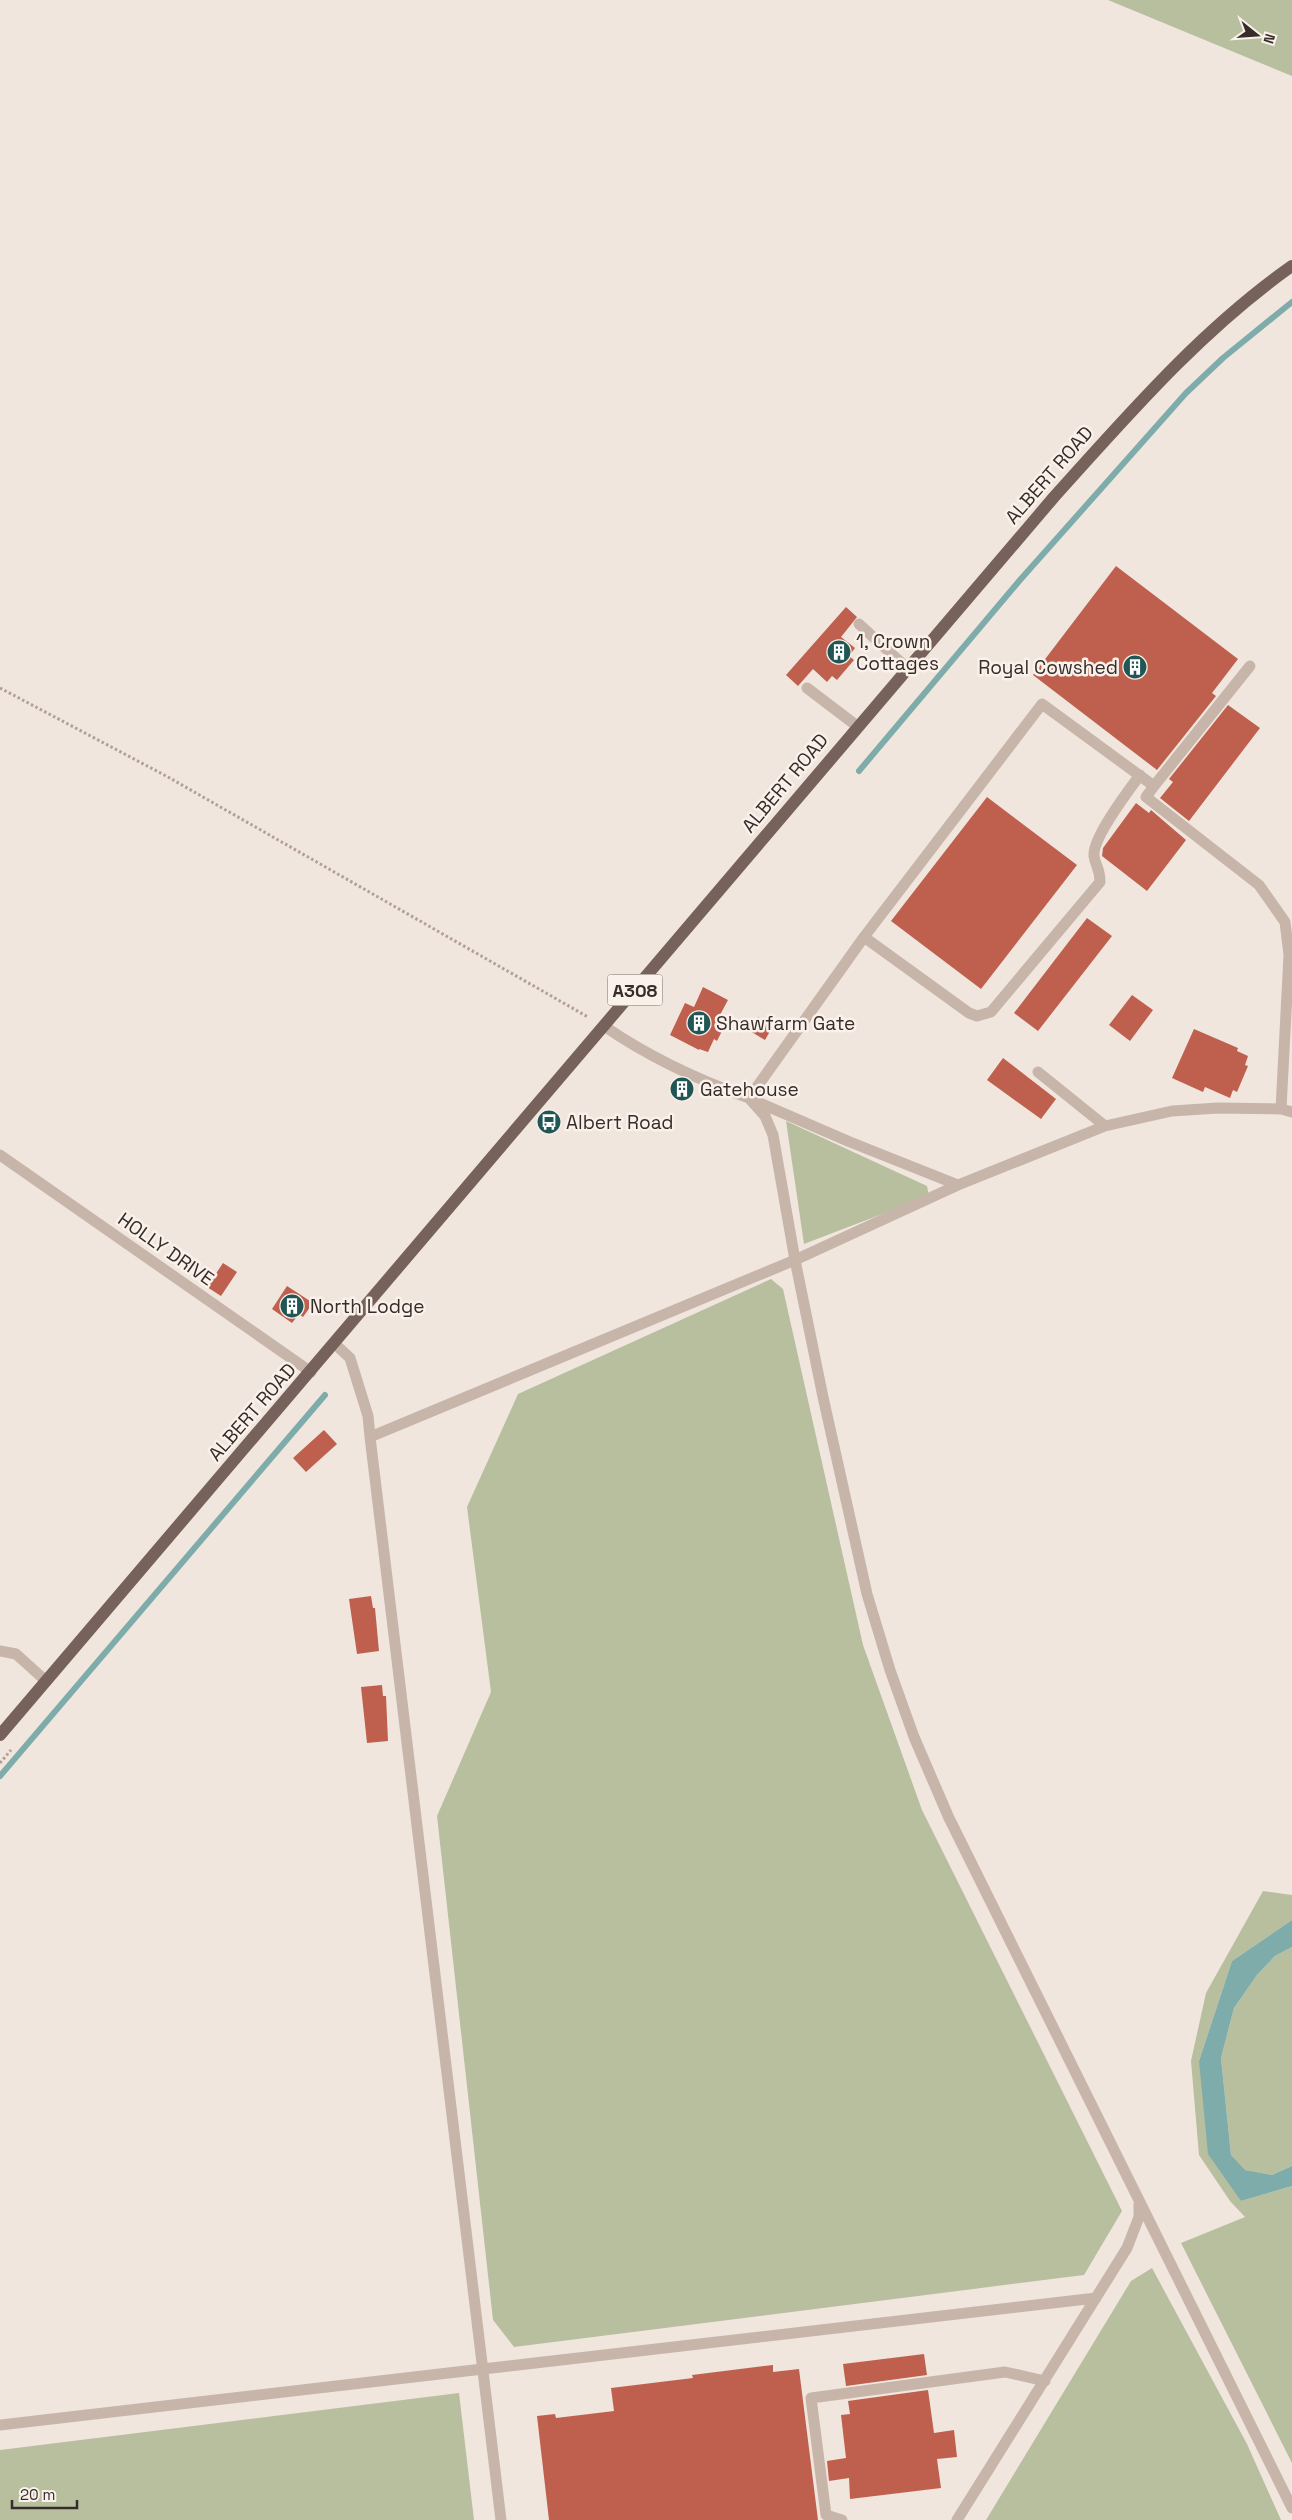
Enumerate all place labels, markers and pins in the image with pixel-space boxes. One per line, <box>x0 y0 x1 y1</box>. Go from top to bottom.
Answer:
place label: 1, Crown Cottages <box>856 629 939 676</box>
building icon: 1, Crown Cottages <box>826 639 852 665</box>
building icon: Royal Cowshed <box>1122 654 1148 680</box>
place label: Royal Cowshed <box>978 655 1118 680</box>
building icon: Shawfarm Gate <box>686 1010 712 1036</box>
place label: Shawfarm Gate <box>716 1011 855 1036</box>
building icon: Gatehouse <box>669 1076 695 1102</box>
place label: Gatehouse <box>700 1077 799 1102</box>
bus stop icon: Albert Road <box>536 1109 562 1135</box>
place label: Albert Road <box>566 1110 674 1135</box>
building icon: North Lodge <box>279 1293 305 1319</box>
place label: North Lodge <box>310 1294 425 1319</box>

